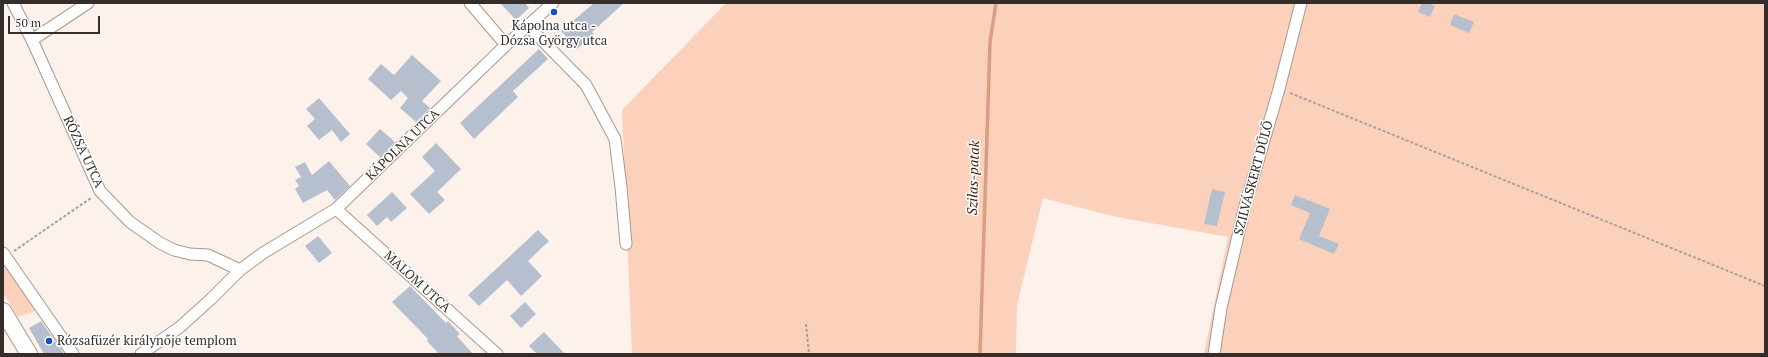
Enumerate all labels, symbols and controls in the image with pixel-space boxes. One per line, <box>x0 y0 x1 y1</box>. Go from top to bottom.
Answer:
marker: Kápolna utca - Dózsa György utca <box>549 7 559 17</box>
scale bar <box>10 8 102 34</box>
text: 50 m <box>15 15 41 30</box>
place label: Kápolna utca - Dózsa György utca <box>501 18 607 49</box>
street label: KÁPOLNA UTCA <box>363 106 443 184</box>
street label: RÓZSA UTCA <box>60 114 106 190</box>
street label: SZILVÁSKERT DŰLŐ <box>1231 119 1277 237</box>
water label: Szilas-patak <box>964 140 984 216</box>
street label: MALOM UTCA <box>380 248 454 316</box>
place label: Rózsafüzér királynője templom <box>57 333 237 349</box>
marker: Rózsafüzér királynője templom <box>44 336 54 346</box>

